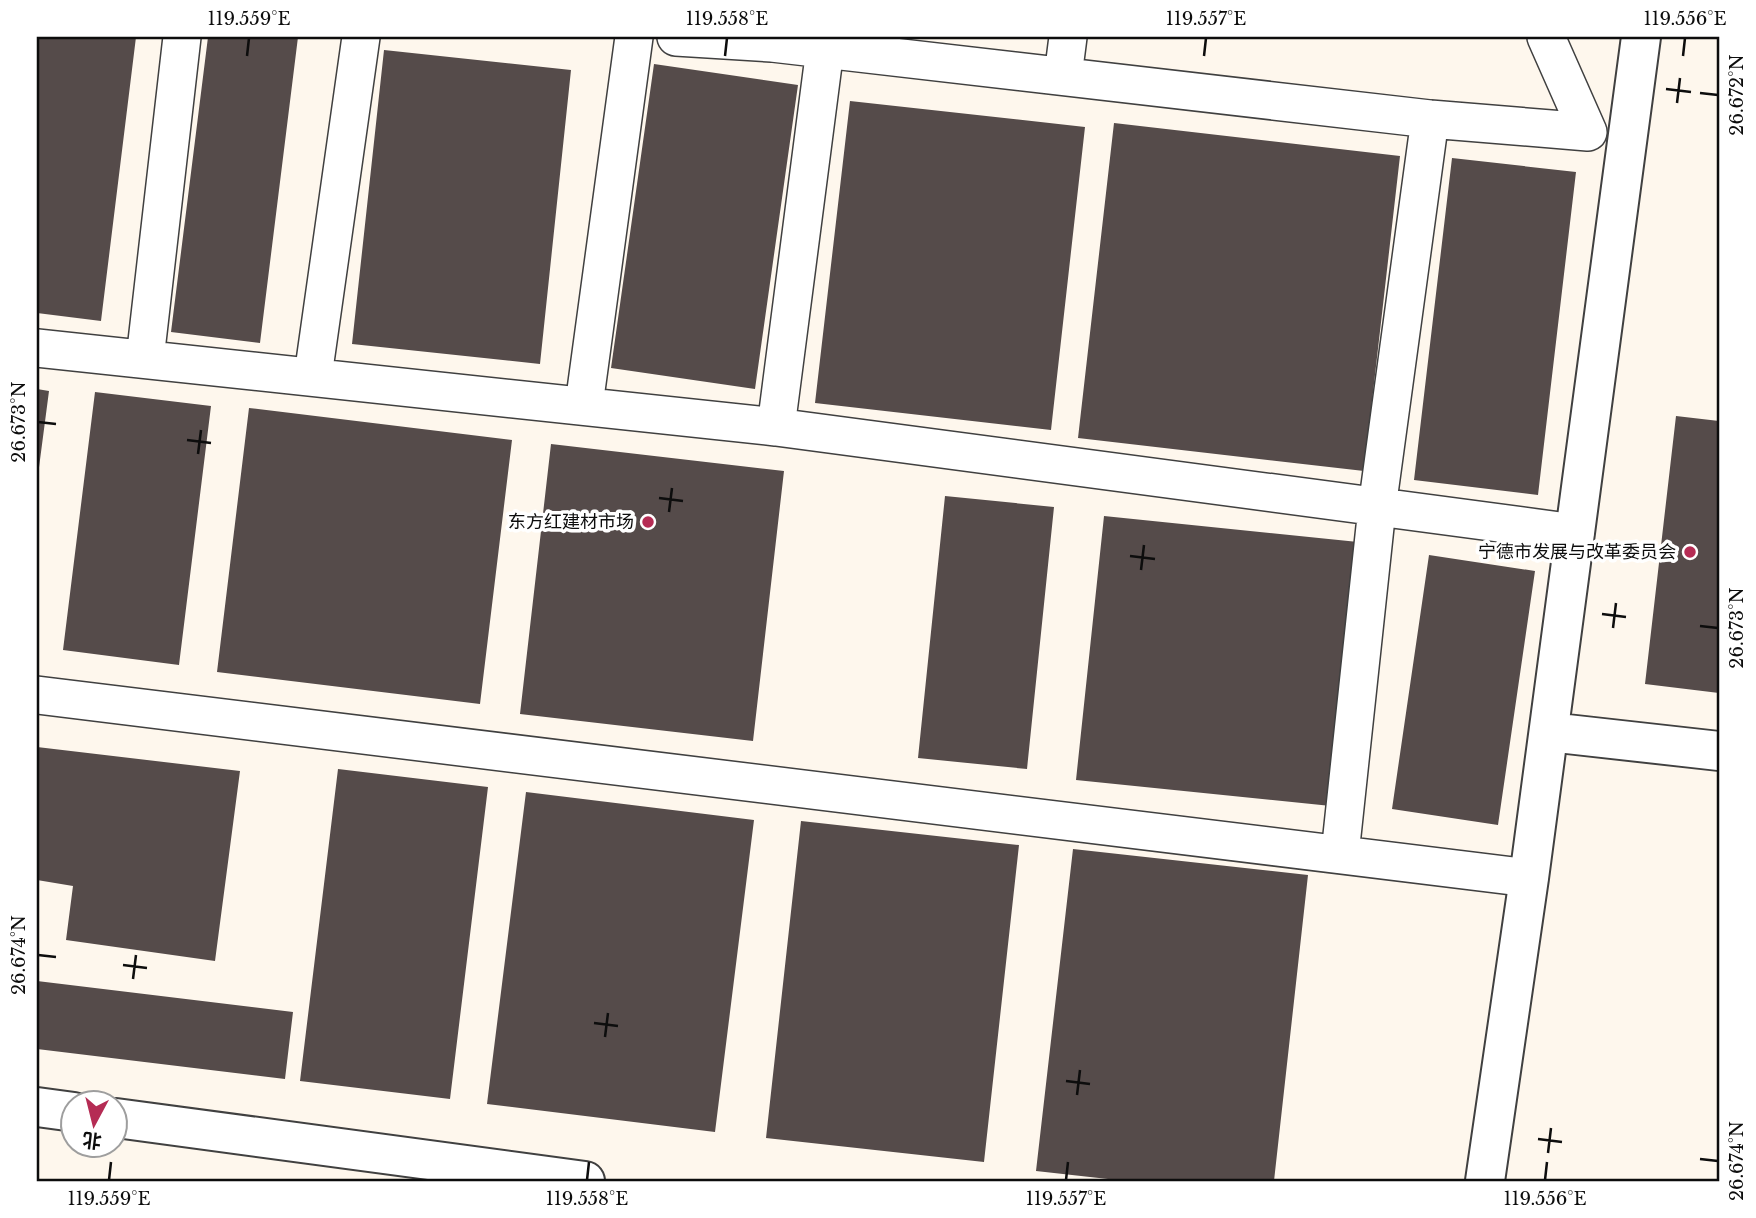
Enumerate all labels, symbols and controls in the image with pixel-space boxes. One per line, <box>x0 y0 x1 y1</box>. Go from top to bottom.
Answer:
text: 119.559°E <box>207 8 291 30</box>
text: 119.558°E <box>686 8 768 30</box>
text: 119.557°E <box>1166 8 1246 30</box>
text: 119.556°E <box>1643 8 1727 30</box>
text: 26.672°N <box>1726 54 1748 136</box>
text: 26.673°N <box>8 381 30 463</box>
place label: 东方红建材市场 <box>508 511 634 533</box>
marker: 东方红建材市场 <box>640 514 656 530</box>
place label: 宁德市发展与改革委员会 <box>1478 541 1676 563</box>
marker: 宁德市发展与改革委员会 <box>1682 544 1698 560</box>
text: 26.673°N <box>1726 587 1748 669</box>
text: 26.674°N <box>8 915 30 995</box>
north arrow <box>60 1088 130 1158</box>
text: 26.674°N <box>1726 1121 1748 1201</box>
text: 北 <box>81 1128 103 1153</box>
text: 119.559°E <box>67 1188 151 1210</box>
text: 119.558°E <box>546 1188 628 1210</box>
text: 119.557°E <box>1026 1188 1106 1210</box>
text: 119.556°E <box>1503 1188 1587 1210</box>

